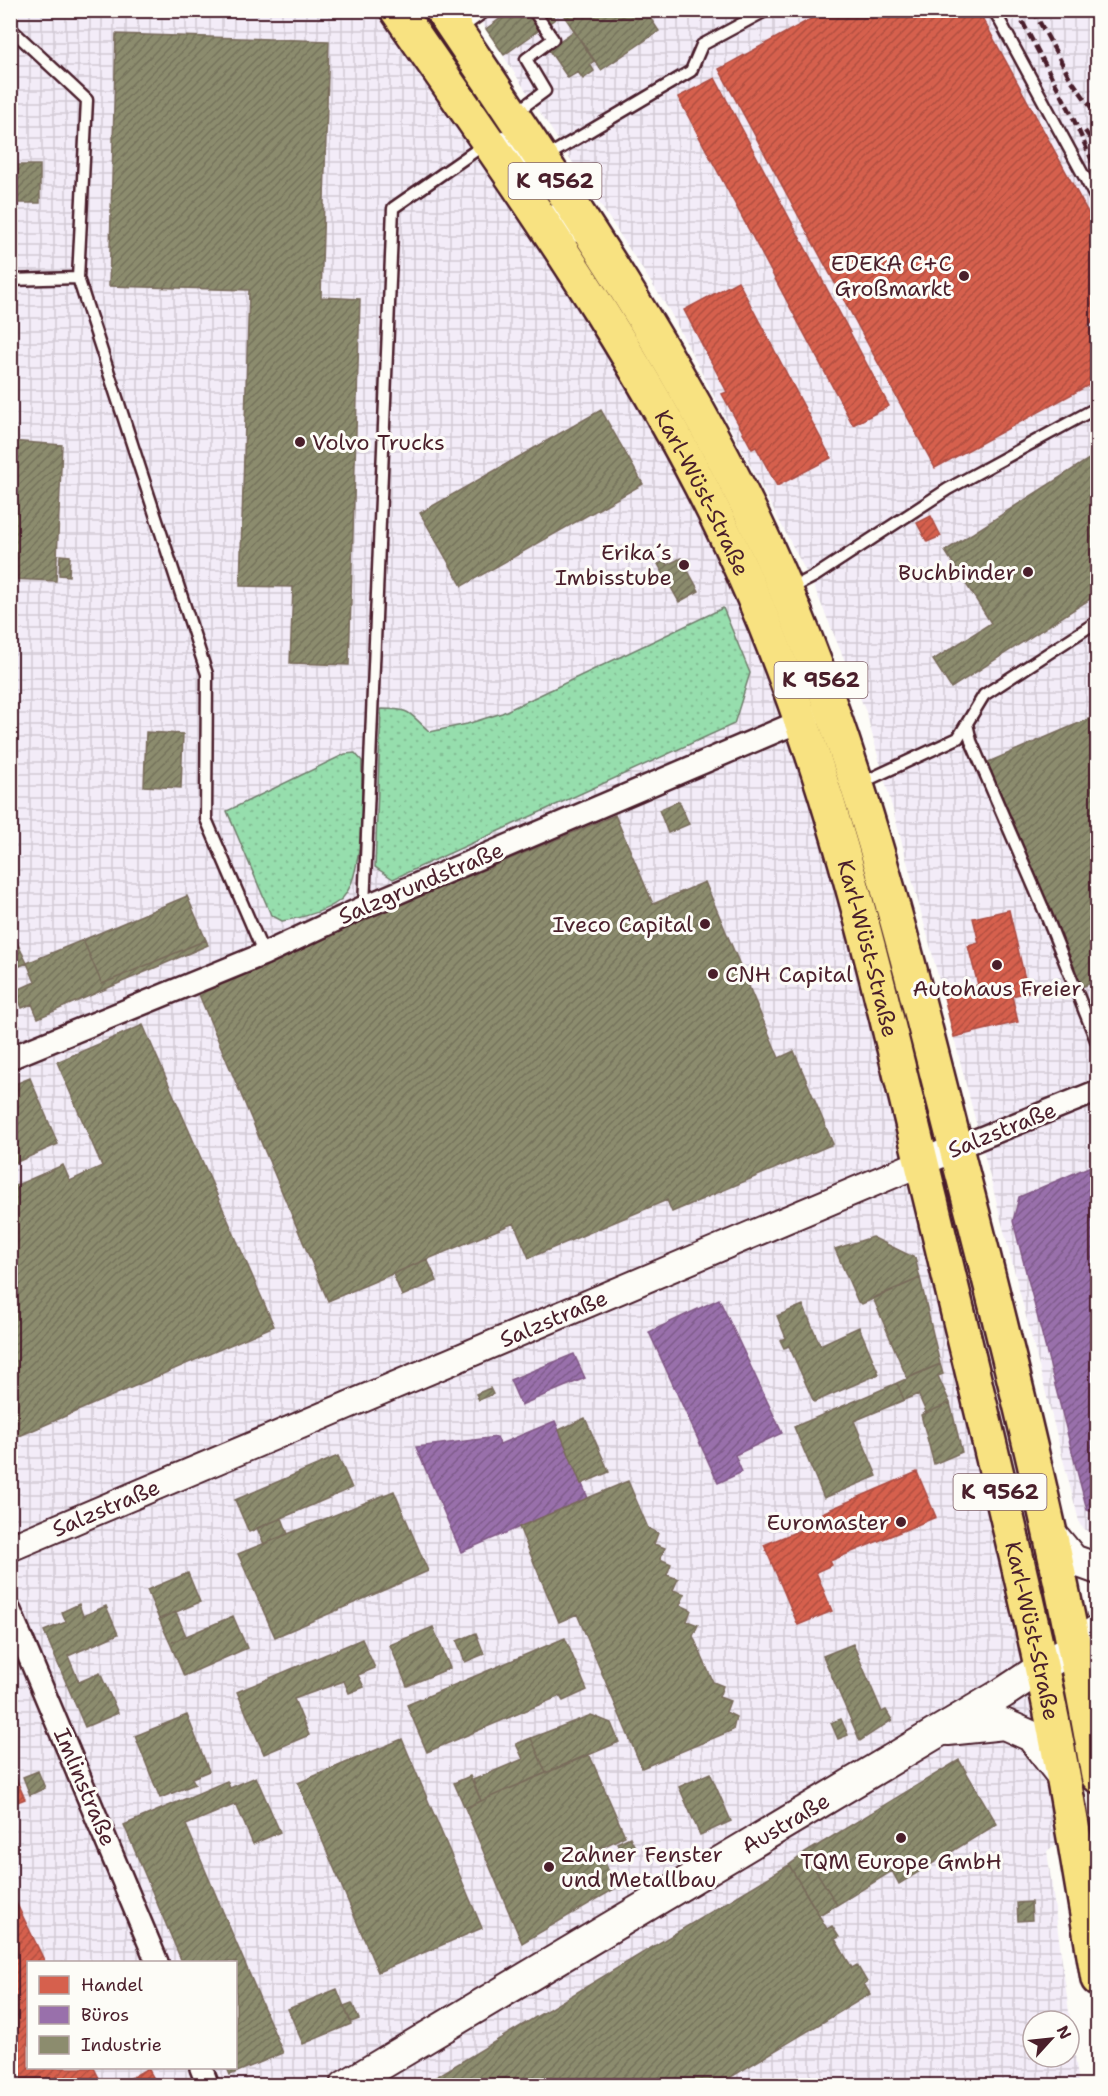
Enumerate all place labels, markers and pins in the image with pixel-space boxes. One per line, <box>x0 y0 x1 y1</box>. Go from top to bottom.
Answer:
place label: EDEKA C+C Großmarkt <box>831 249 952 303</box>
marker: EDEKA C+C Großmarkt <box>957 269 971 283</box>
place label: Volvo Trucks <box>312 428 445 457</box>
marker: Volvo Trucks <box>293 435 307 449</box>
place label: Erika´s Imbisstube <box>555 538 672 592</box>
marker: Erika´s Imbisstube <box>677 558 691 572</box>
place label: Buchbinder <box>898 558 1016 587</box>
marker: Buchbinder <box>1021 565 1035 579</box>
place label: Iveco Capital <box>553 910 693 939</box>
marker: Iveco Capital <box>698 917 712 931</box>
marker: Autohaus Freier <box>990 958 1004 972</box>
place label: CNH Capital <box>725 960 853 989</box>
marker: CNH Capital <box>706 967 720 981</box>
place label: Autohaus Freier <box>912 974 1082 1003</box>
place label: Euromaster <box>767 1508 889 1537</box>
marker: Euromaster <box>894 1515 908 1529</box>
marker: TQM Europe GmbH <box>894 1831 908 1845</box>
place label: Zahner Fenster und Metallbau <box>561 1840 723 1894</box>
place label: TQM Europe GmbH <box>800 1847 1002 1876</box>
marker: Zahner Fenster und Metallbau <box>542 1860 556 1874</box>

